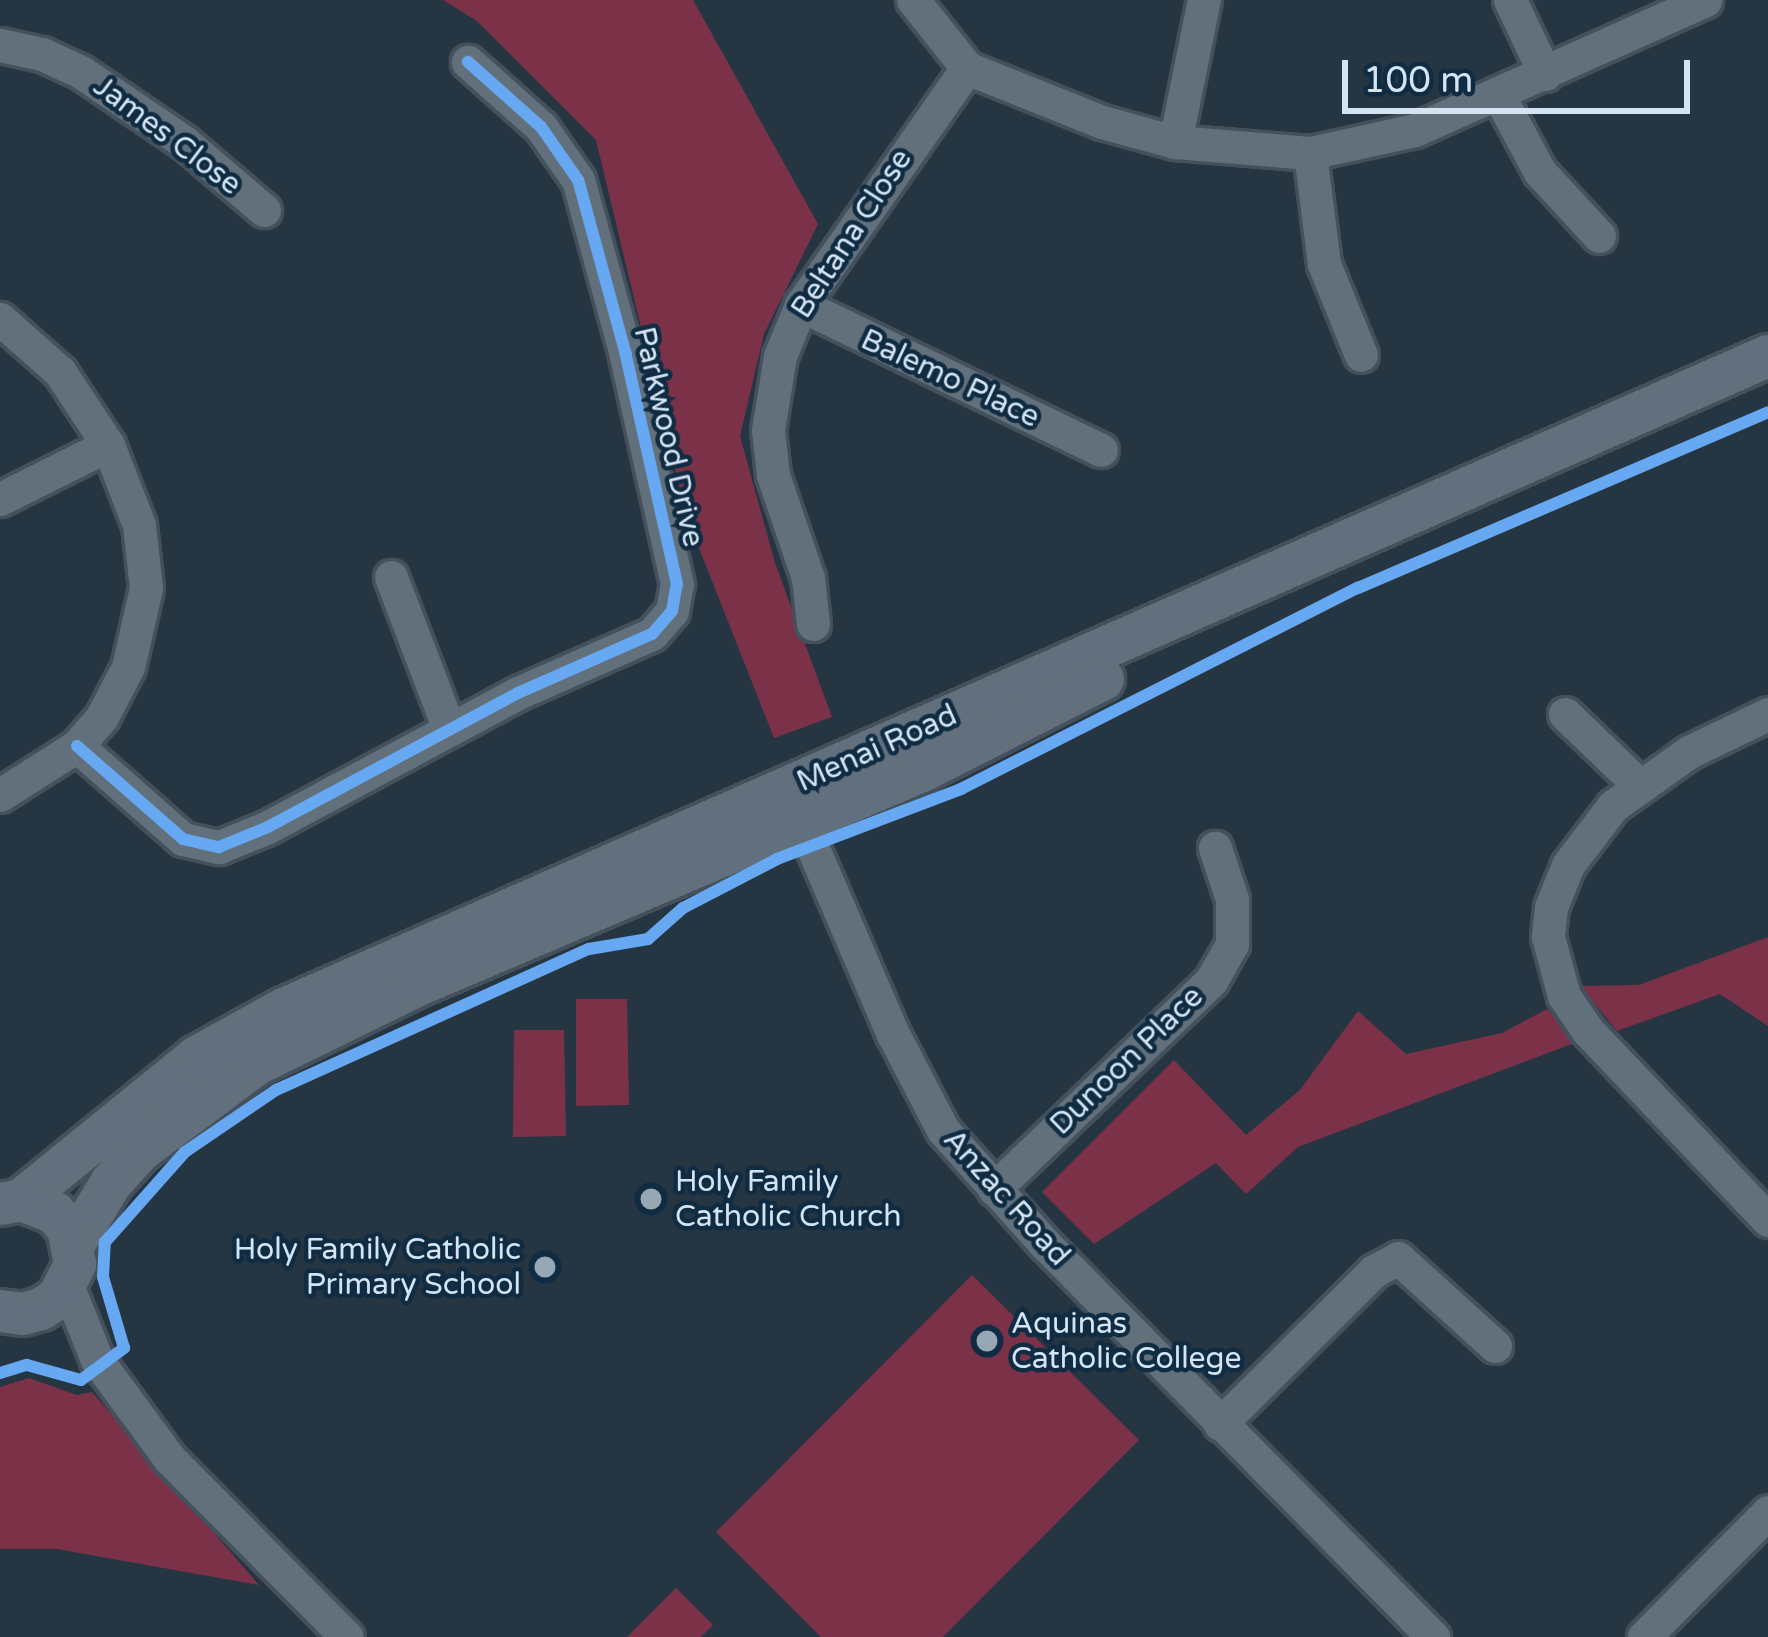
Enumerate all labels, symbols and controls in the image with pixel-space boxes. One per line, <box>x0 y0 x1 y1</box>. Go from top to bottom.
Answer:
scale bar <box>1348 36 1696 110</box>
text: 100 m <box>1363 59 1473 102</box>
street label: James Close <box>86 69 248 203</box>
street label: Beltana Close <box>784 143 920 325</box>
street label: Balemo Place <box>855 322 1045 436</box>
street label: Parkwood Drive <box>625 323 711 551</box>
street label: Menai Road <box>791 698 963 800</box>
street label: Dunoon Place <box>1043 979 1211 1143</box>
street label: Anzac Road <box>935 1122 1077 1274</box>
place label: Holy Family Catholic Church <box>675 1164 902 1234</box>
marker: Holy Family Catholic Church <box>638 1186 664 1212</box>
place label: Holy Family Catholic Primary School <box>234 1232 521 1302</box>
marker: Holy Family Catholic Primary School <box>532 1254 558 1280</box>
place label: Aquinas Catholic College <box>1011 1306 1241 1376</box>
marker: Aquinas Catholic College <box>974 1328 1000 1354</box>

